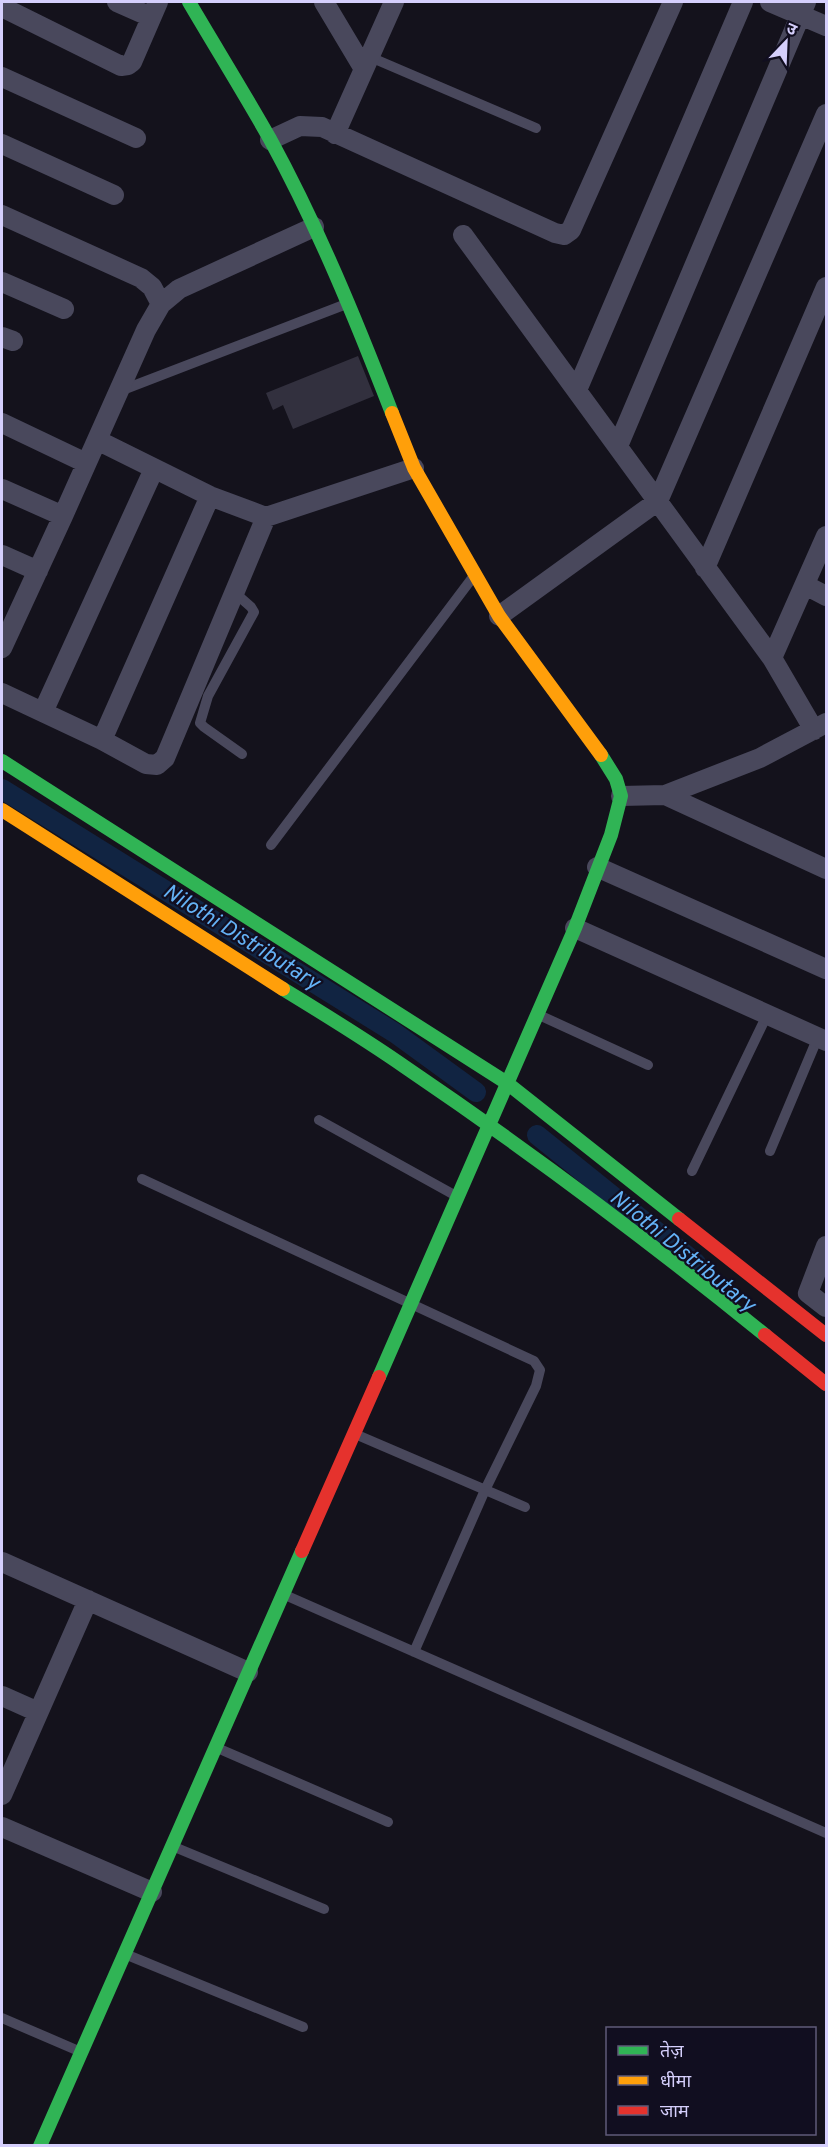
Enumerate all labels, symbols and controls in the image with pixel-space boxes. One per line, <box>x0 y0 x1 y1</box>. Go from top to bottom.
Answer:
north arrow <box>756 12 816 72</box>
text: उ <box>783 19 800 41</box>
water label: Nilothi Distributary <box>158 879 326 998</box>
water label: Nilothi Distributary <box>604 1185 762 1320</box>
legend <box>606 2027 816 2135</box>
text: तेज़ <box>660 2040 684 2064</box>
text: धीमा <box>660 2071 691 2094</box>
text: जाम <box>660 2101 690 2124</box>

